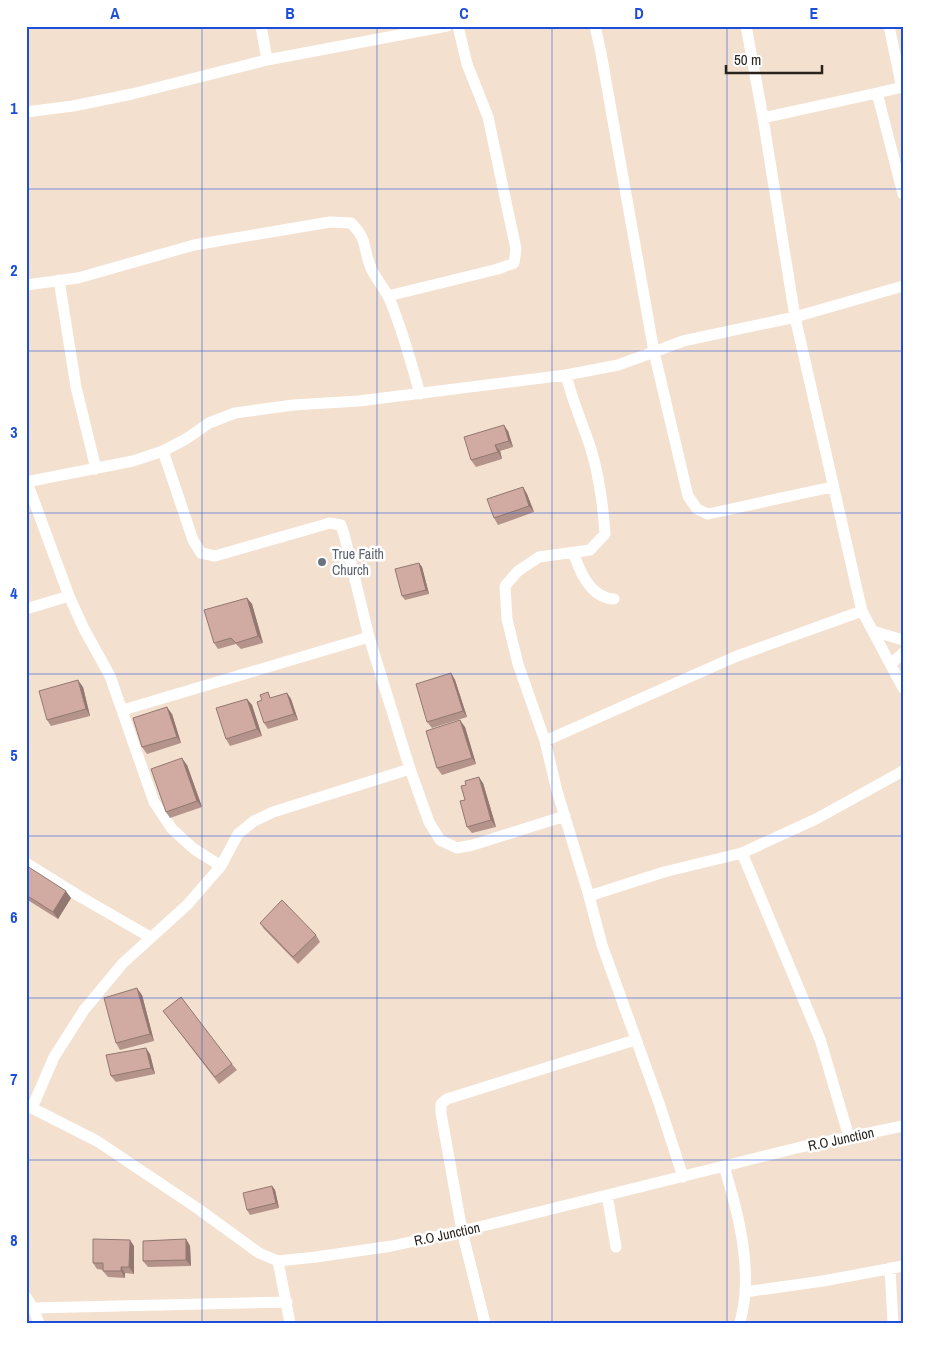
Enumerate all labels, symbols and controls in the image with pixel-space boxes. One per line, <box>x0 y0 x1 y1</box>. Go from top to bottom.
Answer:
text: A <box>110 2 120 24</box>
text: B <box>285 2 295 24</box>
text: C <box>459 2 469 24</box>
text: D <box>634 2 644 24</box>
text: E <box>810 2 819 24</box>
scale bar <box>726 42 823 74</box>
text: 50 m <box>734 49 761 70</box>
text: 1 <box>10 97 18 119</box>
text: 2 <box>10 259 18 281</box>
text: 3 <box>10 421 18 443</box>
place label: True Faith Church <box>332 545 384 579</box>
marker: True Faith Church <box>316 556 328 568</box>
text: 4 <box>10 582 18 604</box>
text: 5 <box>10 744 18 766</box>
text: 6 <box>10 906 18 928</box>
text: 7 <box>10 1068 18 1090</box>
street label: R.O Junction <box>806 1123 876 1155</box>
street label: R.O Junction <box>412 1218 482 1250</box>
text: 8 <box>10 1229 18 1251</box>

